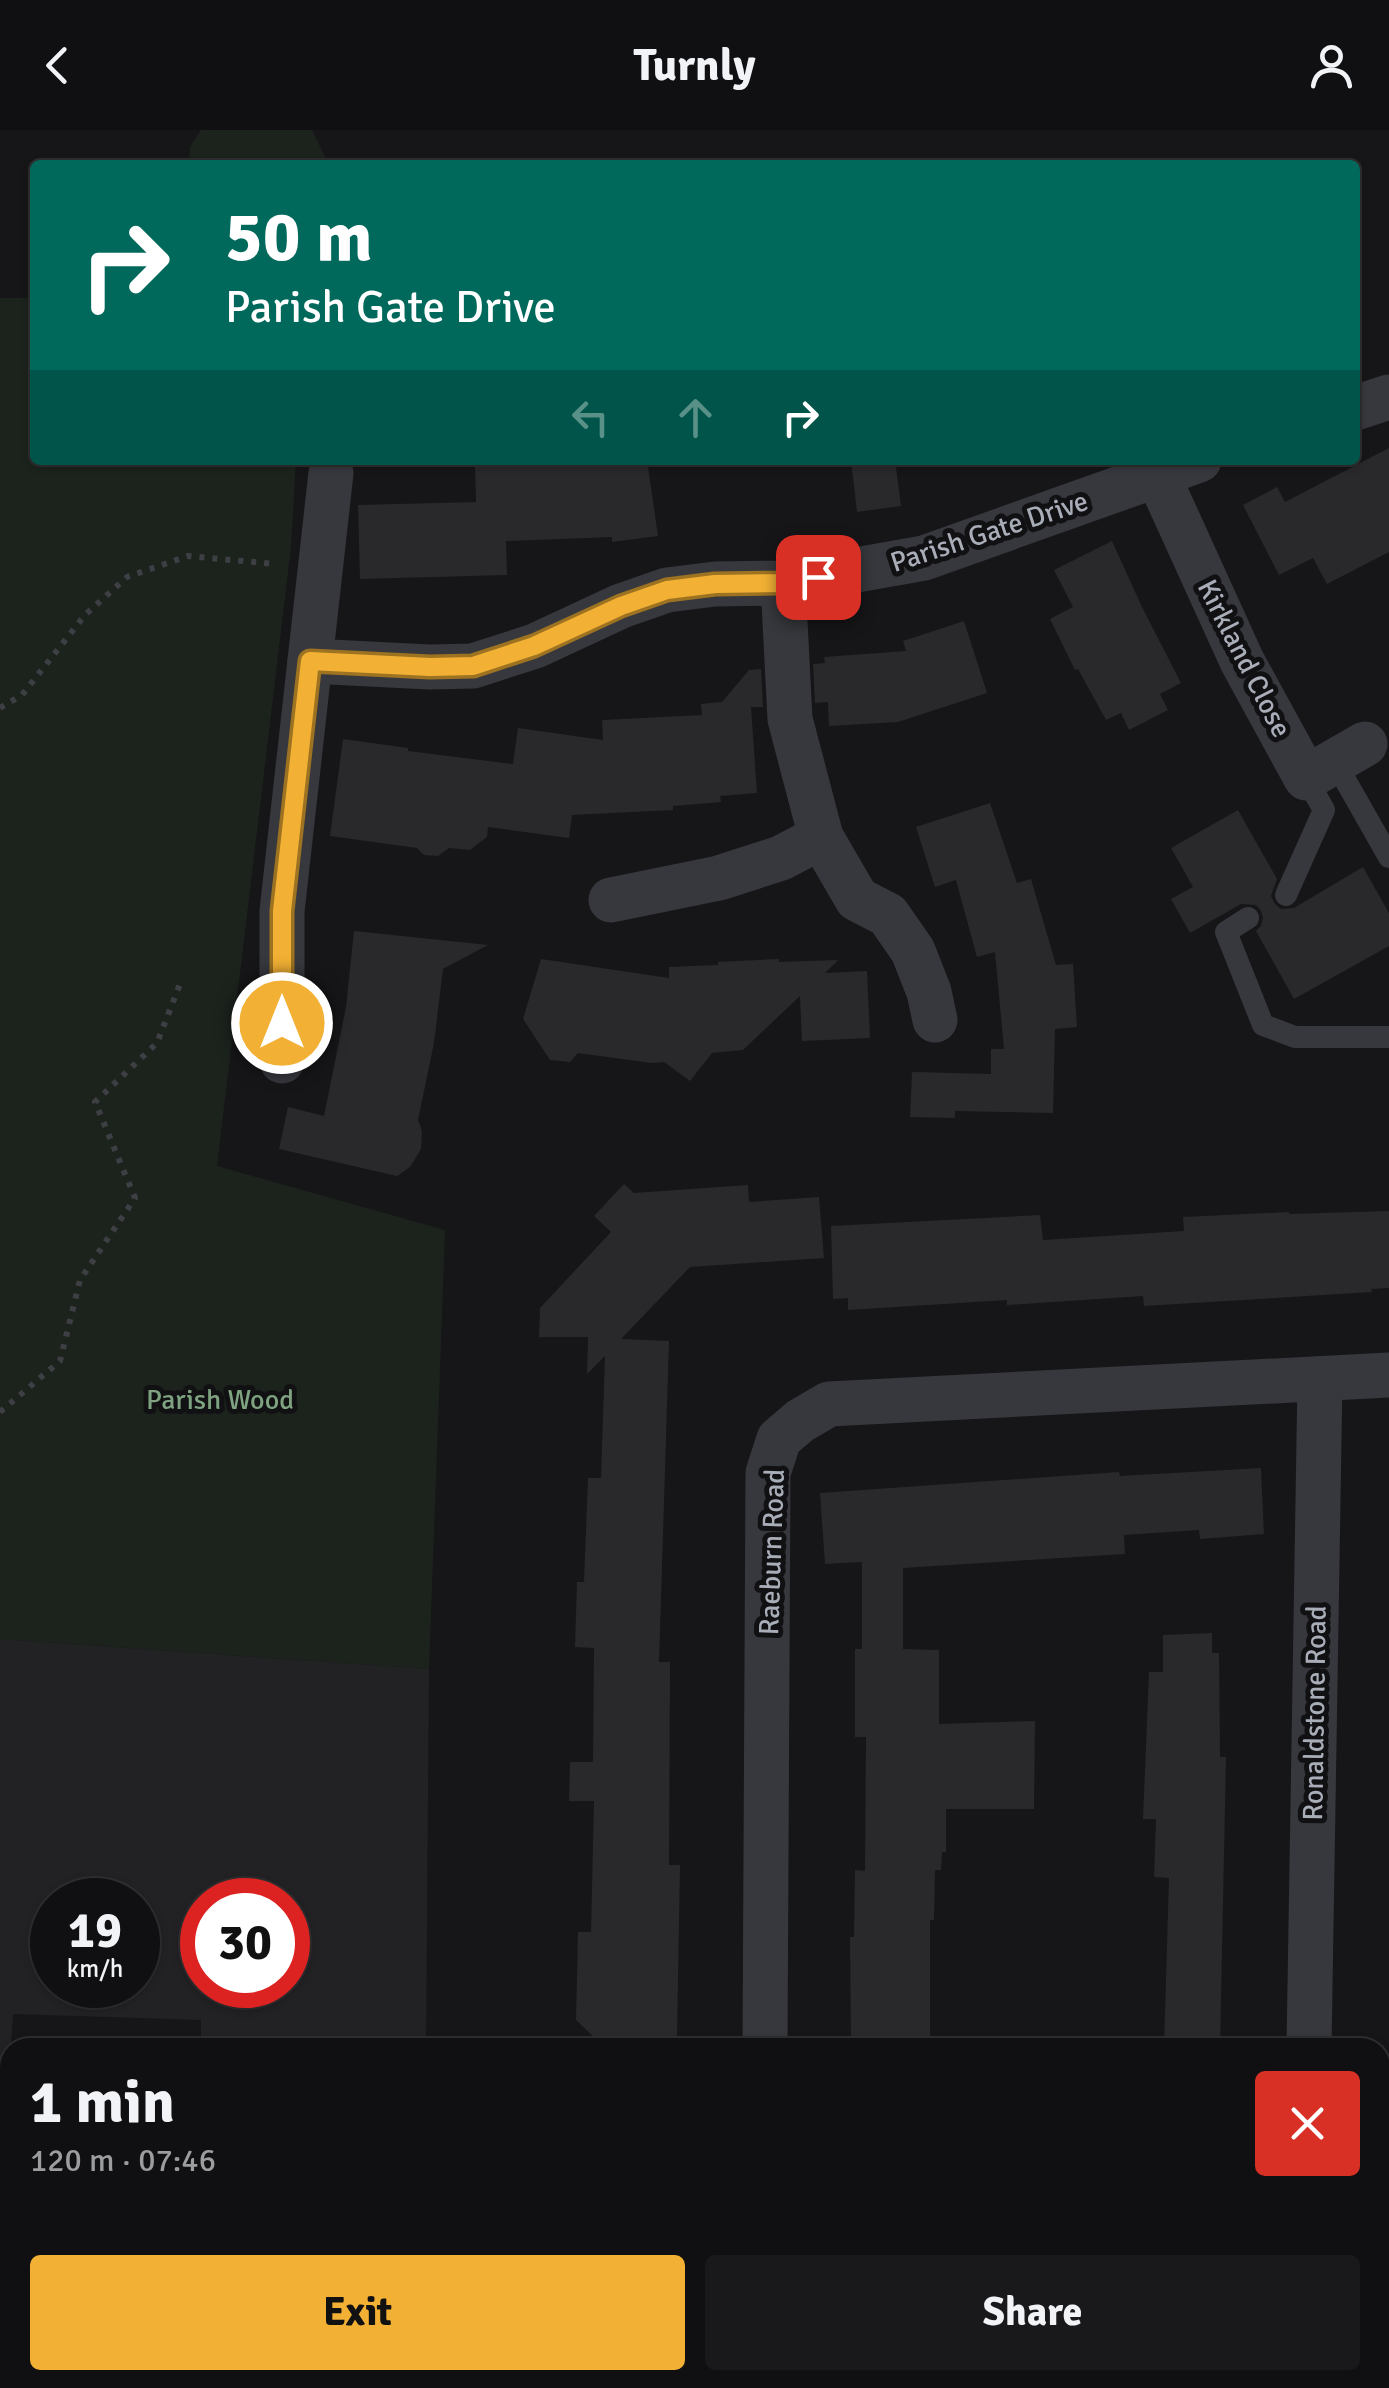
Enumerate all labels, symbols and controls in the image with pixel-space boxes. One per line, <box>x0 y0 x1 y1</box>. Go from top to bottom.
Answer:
icon: back <box>30 38 85 93</box>
text: Turnly <box>633 38 756 93</box>
icon: person <box>1304 38 1359 93</box>
text: 50 m <box>225 194 373 280</box>
icon: right <box>60 200 190 330</box>
text: Parish Gate Drive <box>225 280 556 335</box>
icon: left <box>563 390 618 445</box>
icon: ahead <box>668 390 723 445</box>
icon: right <box>773 390 828 445</box>
street label: Parish Gate Drive <box>886 484 1092 580</box>
pin <box>776 535 861 620</box>
icon: arrive <box>791 550 846 605</box>
street label: Kirkland Close <box>1190 574 1298 743</box>
position arrow <box>230 971 334 1075</box>
park label: Parish Wood <box>146 1383 294 1417</box>
street label: Raeburn Road <box>752 1468 792 1636</box>
street label: Ronaldstone Road <box>1296 1605 1334 1821</box>
speed limit sign: 30 <box>180 1878 310 2008</box>
text: 19 <box>68 1900 122 1962</box>
text: km/h <box>67 1953 123 1984</box>
text: 1 min <box>30 2066 175 2140</box>
button: close <box>1255 2071 1360 2176</box>
text: 120 m · 07:46 <box>30 2141 216 2180</box>
button: Exit <box>30 2255 685 2370</box>
button: Share <box>705 2255 1360 2370</box>

